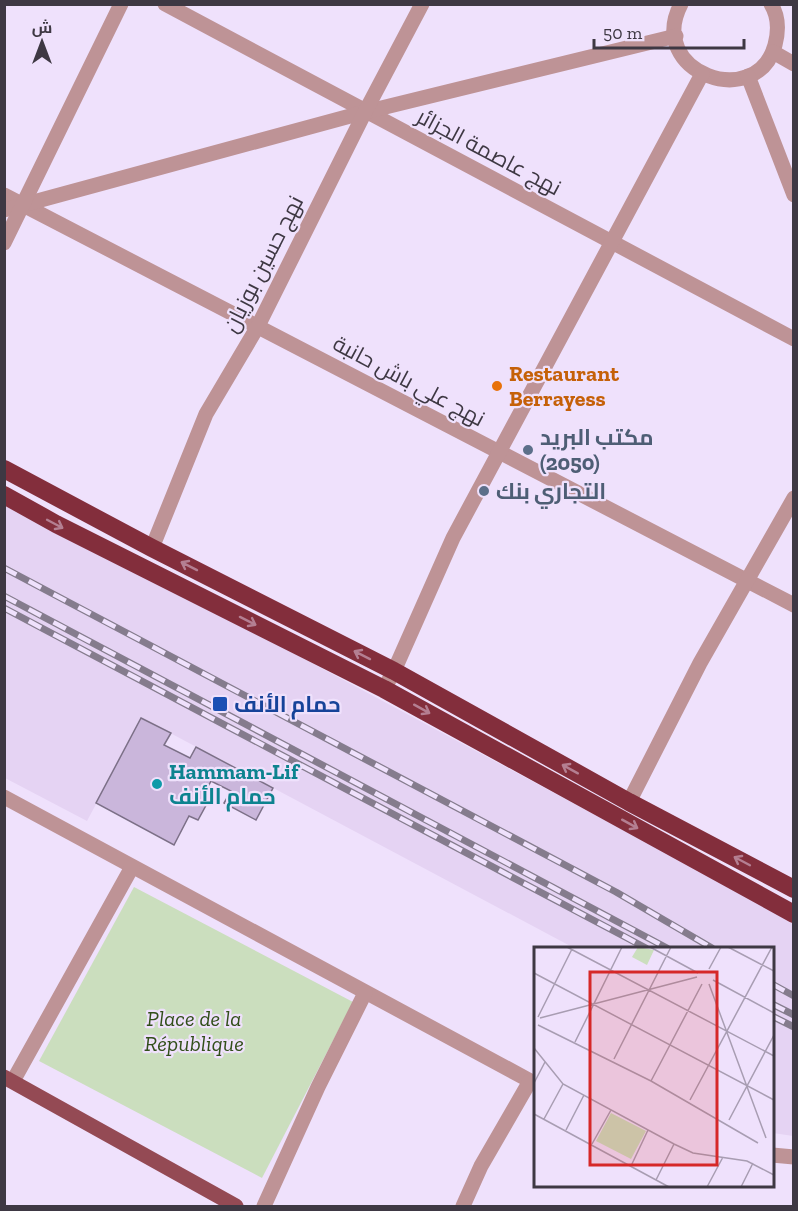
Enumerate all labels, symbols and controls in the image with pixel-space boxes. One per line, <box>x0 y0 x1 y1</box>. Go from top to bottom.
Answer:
north arrow <box>12 12 72 72</box>
scale bar <box>594 12 744 50</box>
text: ش <box>32 18 52 37</box>
text: 50 m <box>603 22 643 44</box>
street label: نهج عاصمة الجزائر <box>410 102 566 202</box>
street label: نهج حسين بوزيان <box>217 191 310 338</box>
street label: نهج علي باش حانبة <box>327 330 490 435</box>
place label: Restaurant Berrayess <box>509 360 619 412</box>
marker: Restaurant Berrayess <box>490 379 504 393</box>
place label: مكتب البريد (2050) <box>540 424 654 476</box>
marker: مكتب البريد (2050) <box>521 443 535 457</box>
place label: التجاري بنك <box>496 478 606 509</box>
marker: التجاري بنك <box>477 484 491 498</box>
one-way arrow <box>46 519 64 530</box>
one-way arrow <box>180 560 198 572</box>
one-way arrow <box>239 615 257 627</box>
one-way arrow <box>354 649 372 660</box>
place label: حمام الأنف <box>234 691 341 720</box>
marker: حمام الأنف <box>211 695 229 713</box>
one-way arrow <box>413 704 430 716</box>
place label: Hammam-Lif حمام الأنف <box>169 758 301 812</box>
one-way arrow <box>562 763 579 775</box>
marker: Hammam-Lif حمام الأنف <box>150 777 164 791</box>
one-way arrow <box>620 819 638 830</box>
one-way arrow <box>733 855 751 867</box>
inset map <box>534 947 774 1187</box>
park label: Place de la République <box>144 1005 244 1057</box>

